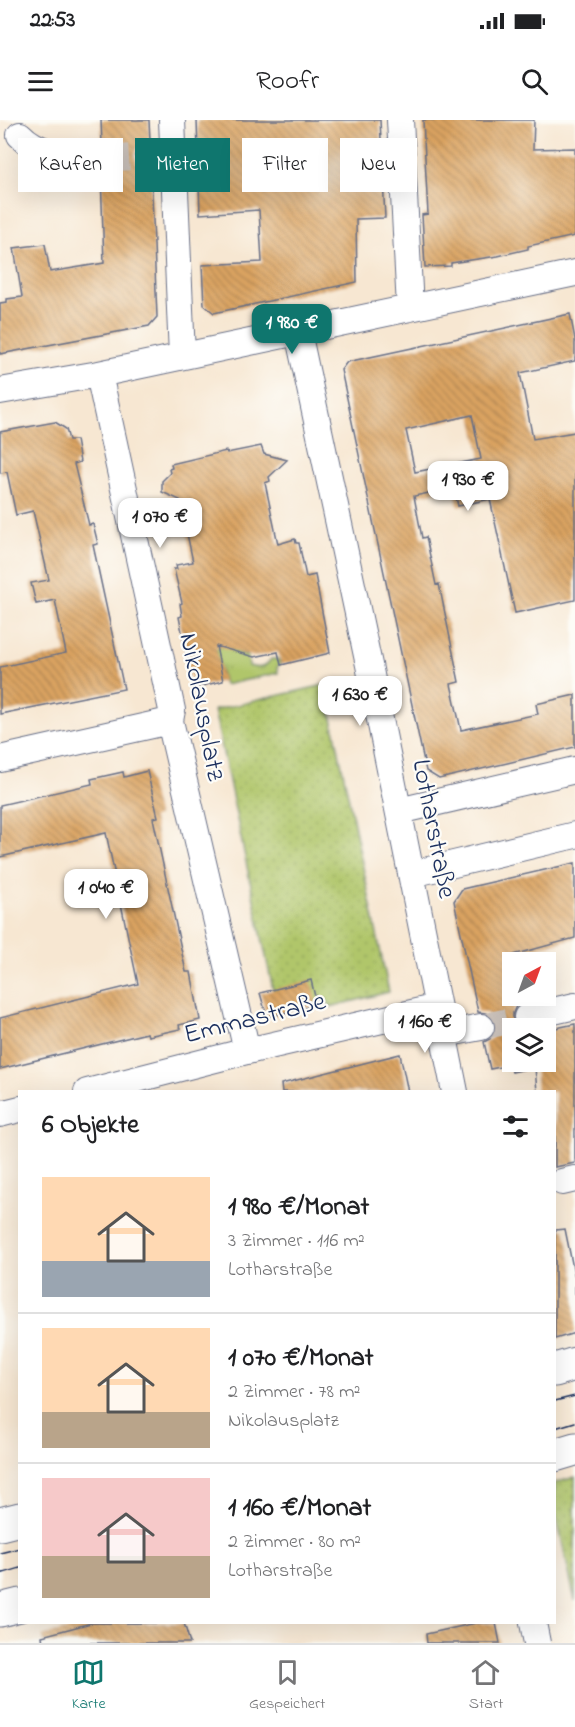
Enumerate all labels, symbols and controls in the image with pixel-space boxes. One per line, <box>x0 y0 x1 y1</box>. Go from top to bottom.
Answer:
text: 22:53 <box>30 5 75 37</box>
text: Roofr <box>256 62 319 101</box>
icon: menu <box>24 65 57 98</box>
icon: search <box>518 65 551 98</box>
chip: Kaufen <box>18 138 123 192</box>
chip: Mieten <box>135 138 230 192</box>
chip: Filter <box>242 138 328 192</box>
chip: Neu <box>340 138 417 192</box>
pin: 1 980 € <box>237 304 347 355</box>
text: 1 980 € <box>266 309 318 338</box>
pin: 1 930 € <box>413 461 523 512</box>
text: 1 930 € <box>441 466 495 495</box>
pin: 1 070 € <box>105 498 215 549</box>
text: 1 070 € <box>132 503 188 532</box>
street label: Nikolausplatz <box>168 630 235 785</box>
pin: 1 630 € <box>305 676 415 727</box>
text: 1 630 € <box>332 681 388 710</box>
street label: Lotharstraße <box>400 756 466 903</box>
pin: 1 040 € <box>51 869 161 920</box>
text: 1 040 € <box>78 874 134 903</box>
north arrow <box>502 952 556 1006</box>
map controls <box>502 952 556 1072</box>
street label: Emmastraße <box>180 982 331 1055</box>
pin: 1 160 € <box>370 1003 480 1054</box>
text: 1 160 € <box>398 1008 452 1037</box>
button: layers <box>502 1018 556 1072</box>
text: 6 Objekte <box>42 1107 139 1145</box>
icon: filters <box>499 1110 532 1143</box>
text: 1 980 €/Monat <box>228 1189 369 1227</box>
icon: home <box>90 1201 162 1273</box>
text: 3 Zimmer · 116 m² <box>228 1227 365 1256</box>
text: Lotharstraße <box>228 1256 332 1285</box>
text: 1 070 €/Monat <box>228 1340 374 1378</box>
icon: home <box>90 1352 162 1424</box>
text: 2 Zimmer · 78 m² <box>228 1378 361 1407</box>
text: Nikolausplatz <box>228 1407 339 1436</box>
text: 1 160 €/Monat <box>228 1490 371 1528</box>
icon: home <box>90 1502 162 1574</box>
text: 2 Zimmer · 80 m² <box>228 1528 361 1557</box>
text: Lotharstraße <box>228 1557 332 1586</box>
tab: Karte <box>72 1656 106 1716</box>
tab: Gespeichert <box>249 1656 325 1716</box>
tab: Start <box>469 1656 503 1716</box>

